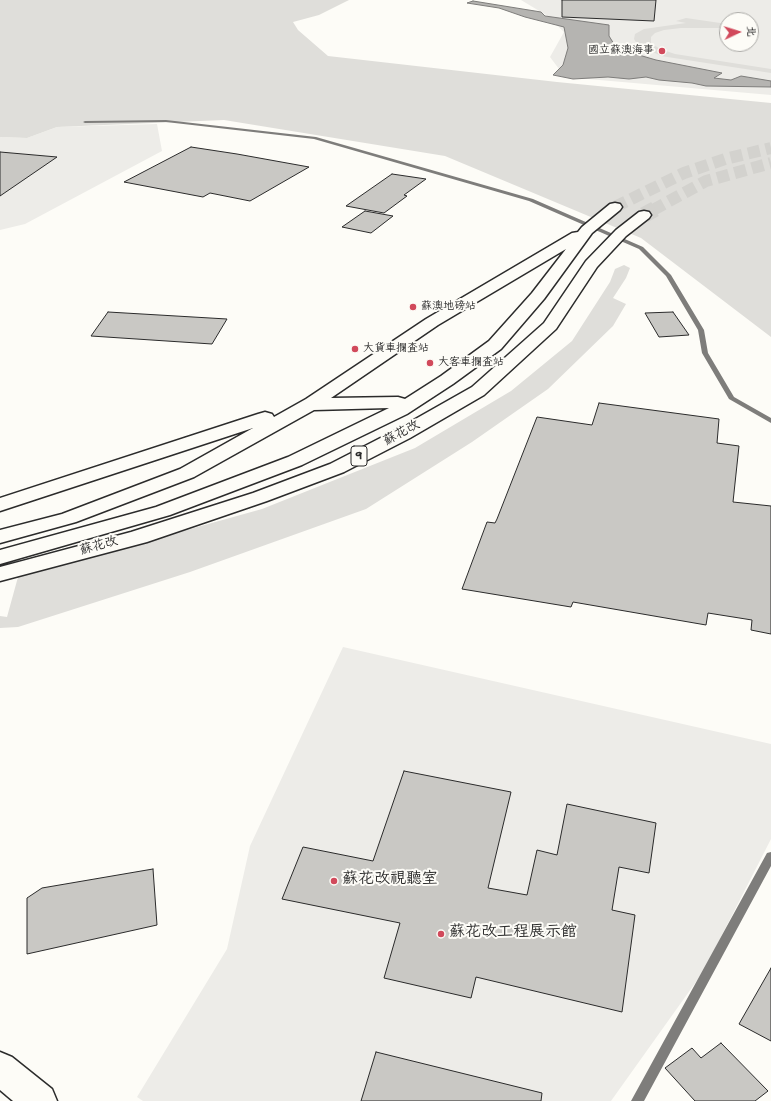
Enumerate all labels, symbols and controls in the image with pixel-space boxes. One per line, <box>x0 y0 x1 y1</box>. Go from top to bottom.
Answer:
north arrow <box>719 12 759 52</box>
text: 北 <box>744 25 756 37</box>
place label: 國立蘇澳海事 <box>588 44 654 58</box>
marker: 國立蘇澳海事 <box>657 46 667 56</box>
place label: 蘇澳地磅站 <box>421 300 476 314</box>
marker: 蘇澳地磅站 <box>408 302 418 312</box>
place label: 大貨車攔查站 <box>363 342 429 356</box>
marker: 大貨車攔查站 <box>350 344 360 354</box>
place label: 大客車攔查站 <box>438 356 504 370</box>
marker: 大客車攔查站 <box>425 358 435 368</box>
street label: 蘇花改 <box>381 418 423 450</box>
road number: 9 <box>351 446 367 466</box>
street label: 蘇花改 <box>78 534 120 560</box>
place label: 蘇花改視聽室 <box>342 871 438 891</box>
marker: 蘇花改視聽室 <box>329 876 339 886</box>
place label: 蘇花改工程展示館 <box>449 924 577 944</box>
marker: 蘇花改工程展示館 <box>436 929 446 939</box>

